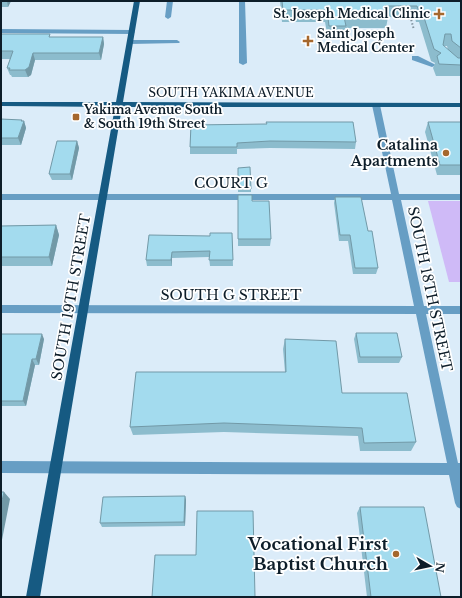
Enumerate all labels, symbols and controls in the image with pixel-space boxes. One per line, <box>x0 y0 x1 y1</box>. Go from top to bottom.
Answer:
place label: St. Joseph Medical Clinic <box>273 6 430 21</box>
marker: St. Joseph Medical Clinic <box>433 8 445 20</box>
place label: Saint Joseph Medical Center <box>317 26 414 55</box>
marker: Saint Joseph Medical Center <box>302 35 314 47</box>
street label: SOUTH YAKIMA AVENUE <box>148 85 314 100</box>
place label: Yakima Avenue South & South 19th Street <box>83 102 223 131</box>
marker: Yakima Avenue South & South 19th Street <box>71 112 81 122</box>
place label: Catalina Apartments <box>350 136 438 170</box>
marker: Catalina Apartments <box>441 148 451 158</box>
street label: COURT G <box>194 174 268 192</box>
street label: SOUTH 18TH STREET <box>404 205 456 373</box>
street label: SOUTH 19TH STREET <box>47 212 95 382</box>
street label: SOUTH G STREET <box>160 286 302 304</box>
place label: Vocational First Baptist Church <box>247 534 388 575</box>
north arrow <box>410 546 450 586</box>
marker: Vocational First Baptist Church <box>391 549 401 559</box>
text: N <box>432 561 448 574</box>

